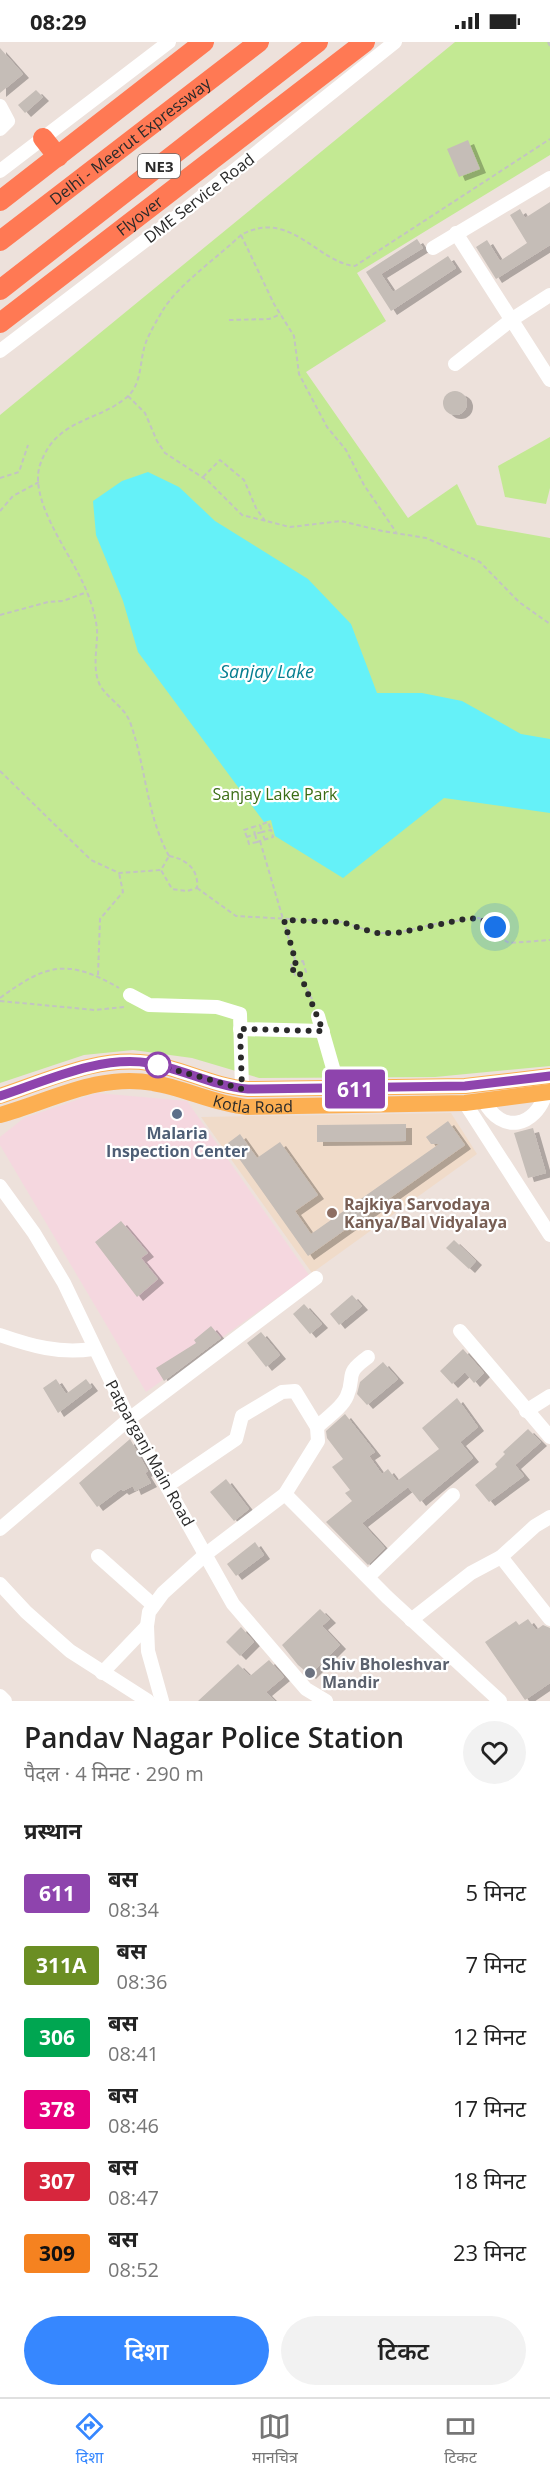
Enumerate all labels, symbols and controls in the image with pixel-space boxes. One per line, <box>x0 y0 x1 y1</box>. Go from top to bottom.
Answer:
text: 08:29 <box>30 6 87 36</box>
street label: Delhi - Meerut Expressway <box>45 72 216 210</box>
street label: DME Service Road <box>139 148 259 248</box>
road number: NE3 <box>138 154 180 178</box>
street label: Flyover <box>112 190 168 241</box>
water label: Sanjay Lake <box>220 659 314 683</box>
park label: Sanjay Lake Park <box>213 783 338 805</box>
your location <box>480 912 510 942</box>
unlabelled marker <box>145 1052 171 1078</box>
line badge: 611 <box>320 1070 389 1108</box>
text: 611 <box>337 1075 373 1103</box>
street label: Kotla Road <box>210 1089 293 1118</box>
marker: Malaria Inspection Center <box>170 1107 184 1121</box>
place label: Malaria Inspection Center <box>106 1122 248 1162</box>
place label: Rajkiya Sarvodaya Kanya/Bal Vidyalaya <box>344 1193 507 1233</box>
marker: Rajkiya Sarvodaya Kanya/Bal Vidyalaya <box>325 1206 339 1220</box>
street label: Patparganj Main Road <box>101 1376 199 1530</box>
place label: Shiv Bholeshvar Mandir <box>322 1653 449 1693</box>
marker: Shiv Bholeshvar Mandir <box>303 1666 317 1680</box>
text: Pandav Nagar Police Station <box>24 1718 404 1756</box>
button: heart <box>463 1721 526 1784</box>
text: पैदल · 4 मिनट · 290 m <box>24 1760 204 1787</box>
text: प्रस्थान <box>24 1815 82 1845</box>
text: बस <box>108 1863 138 1893</box>
text: 5 मिनट <box>466 1877 526 1907</box>
text: 611 <box>39 1879 75 1907</box>
text: 08:34 <box>108 1896 159 1923</box>
text: बस <box>117 1935 146 1965</box>
text: 7 मिनट <box>466 1949 526 1979</box>
text: 311A <box>36 1951 87 1979</box>
text: 08:36 <box>117 1968 168 1995</box>
text: बस <box>108 2007 138 2037</box>
text: 12 मिनट <box>453 2021 526 2051</box>
text: 306 <box>39 2023 75 2051</box>
text: 08:41 <box>108 2040 159 2067</box>
text: बस <box>108 2079 138 2109</box>
text: 17 मिनट <box>453 2093 526 2123</box>
text: 378 <box>39 2095 75 2123</box>
text: 08:46 <box>108 2112 159 2139</box>
text: बस <box>108 2151 138 2181</box>
text: 18 मिनट <box>453 2165 526 2195</box>
text: 307 <box>39 2167 75 2195</box>
text: 08:47 <box>108 2184 159 2211</box>
text: बस <box>108 2223 138 2253</box>
text: 23 मिनट <box>453 2237 526 2267</box>
text: 309 <box>39 2239 75 2267</box>
text: 08:52 <box>108 2256 159 2283</box>
button: दिशा <box>24 2316 269 2385</box>
button: टिकट <box>281 2316 526 2385</box>
tab: दिशा <box>73 2410 106 2470</box>
tab: मानचित्र <box>252 2410 298 2470</box>
tab: टिकट <box>444 2410 477 2470</box>

